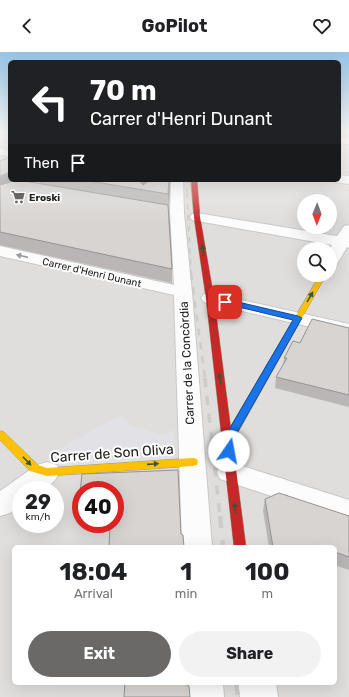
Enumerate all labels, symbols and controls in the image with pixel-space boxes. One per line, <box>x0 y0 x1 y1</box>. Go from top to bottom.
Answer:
icon: back <box>16 15 38 37</box>
text: GoPilot <box>142 15 207 37</box>
icon: heart <box>311 15 333 37</box>
text: 70 m <box>90 74 157 107</box>
icon: left <box>24 76 76 128</box>
text: Carrer d'Henri Dunant <box>90 108 272 130</box>
icon: arrive <box>67 152 89 174</box>
text: Then <box>24 154 59 172</box>
supermarket icon: Eroski <box>10 189 26 205</box>
place label: Eroski <box>29 192 60 204</box>
north arrow <box>297 194 337 234</box>
map controls <box>297 194 337 282</box>
button: search <box>297 242 337 282</box>
one-way arrow <box>200 244 206 256</box>
one-way arrow <box>16 253 28 259</box>
street label: Carrer d'Henri Dunant <box>41 256 143 290</box>
pin <box>208 285 242 319</box>
icon: arrive <box>214 291 236 313</box>
one-way arrow <box>307 291 314 303</box>
street label: Carrer de la Concòrdia <box>177 301 197 425</box>
one-way arrow <box>217 373 223 385</box>
position arrow <box>208 430 250 472</box>
street label: Carrer de Son Oliva <box>50 441 174 466</box>
one-way arrow <box>22 456 32 466</box>
one-way arrow <box>147 461 159 468</box>
speed limit sign: 40 <box>72 481 124 533</box>
text: 29 <box>25 490 51 514</box>
one-way arrow <box>232 502 238 514</box>
text: km/h <box>26 511 50 523</box>
text: 18:04 <box>59 558 127 586</box>
text: 1 <box>180 558 192 586</box>
text: 100 <box>245 558 289 586</box>
text: Arrival <box>74 586 113 601</box>
text: min <box>175 586 197 601</box>
text: m <box>261 586 273 601</box>
button: Exit <box>28 631 171 677</box>
button: Share <box>179 631 321 677</box>

